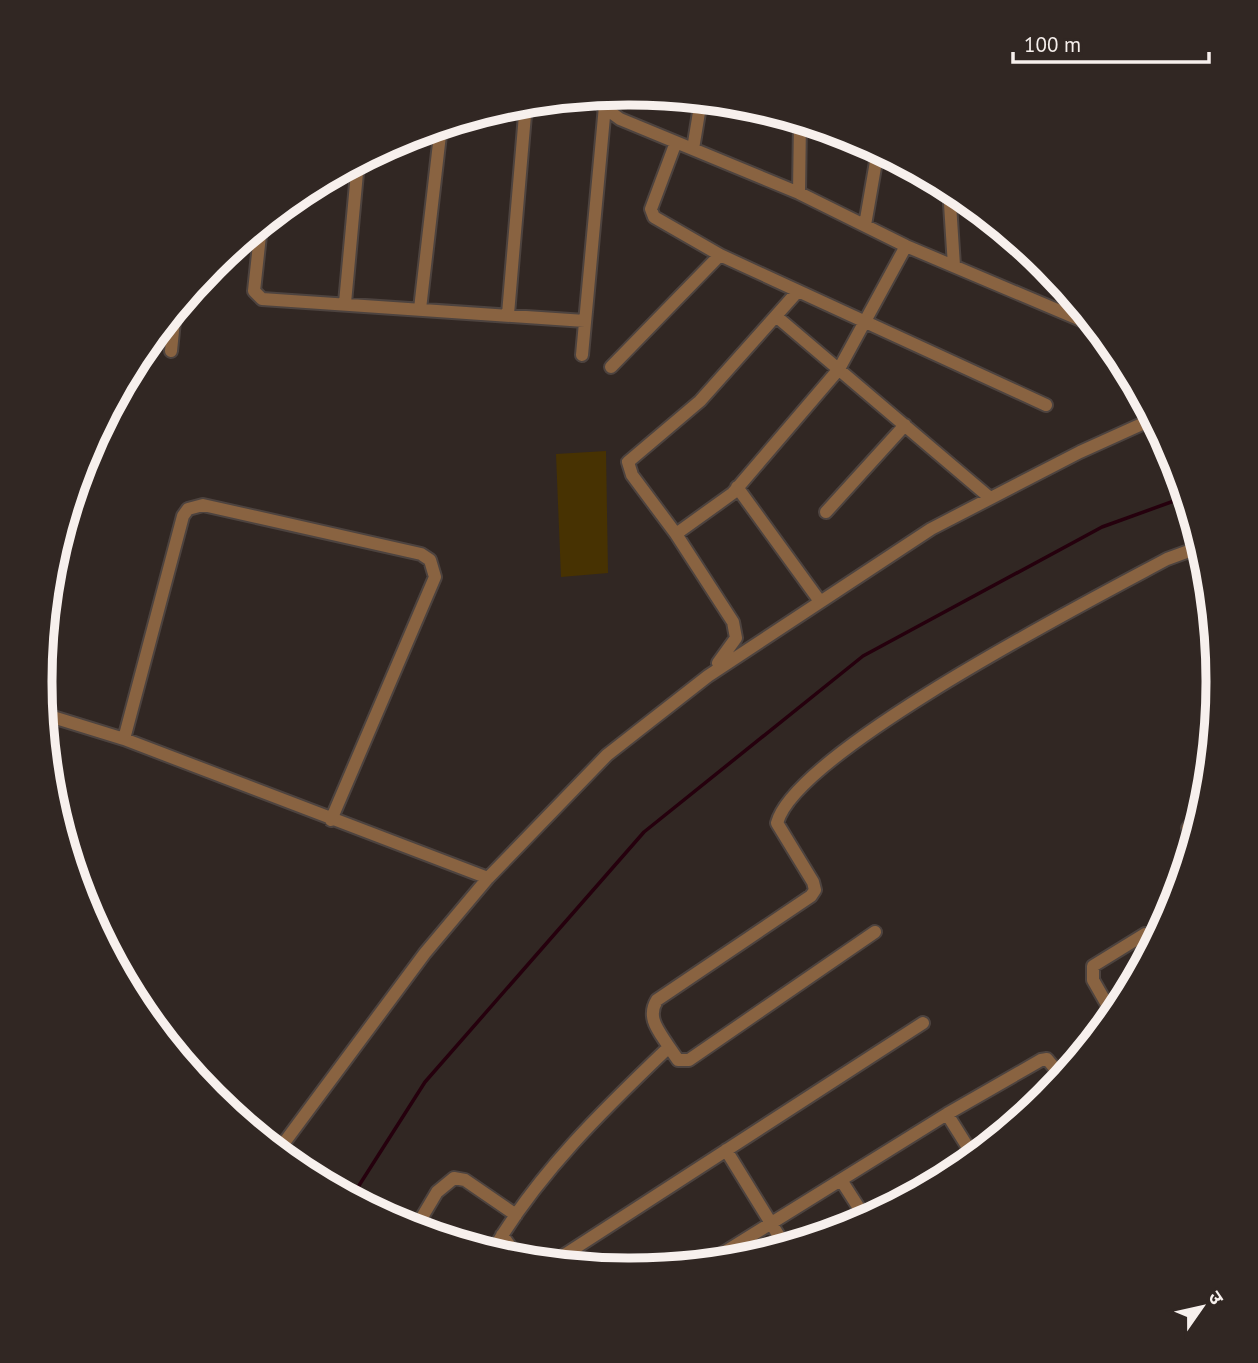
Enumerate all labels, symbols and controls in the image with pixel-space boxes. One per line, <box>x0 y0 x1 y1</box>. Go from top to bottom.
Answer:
scale bar <box>1013 21 1209 65</box>
text: 100 m <box>1024 31 1081 58</box>
north arrow <box>1167 1272 1237 1342</box>
text: उ <box>1203 1286 1230 1310</box>

